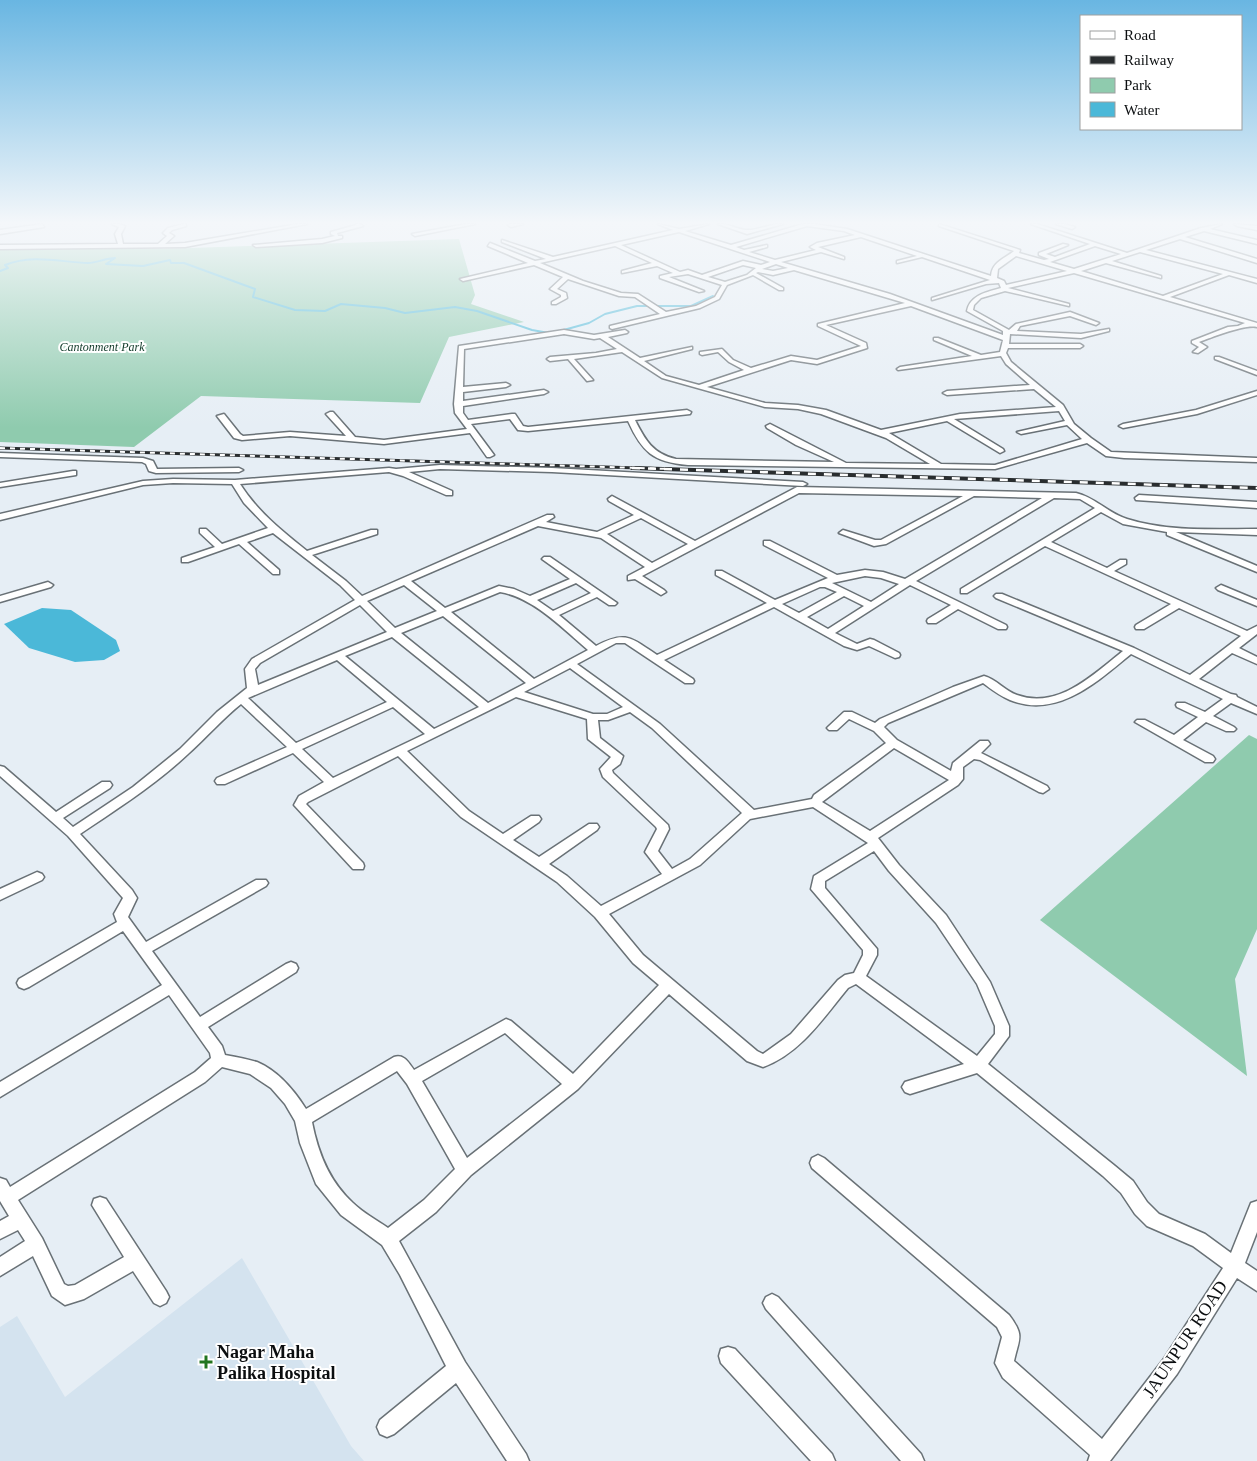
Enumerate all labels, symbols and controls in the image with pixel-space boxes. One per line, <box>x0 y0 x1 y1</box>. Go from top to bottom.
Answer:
legend <box>1080 15 1242 130</box>
text: Road <box>1124 27 1156 43</box>
text: Railway <box>1124 52 1174 68</box>
text: Park <box>1124 77 1152 93</box>
text: Water <box>1124 102 1159 118</box>
park label: Cantonment Park <box>60 340 145 354</box>
street label: JAUNPUR ROAD <box>1139 1277 1231 1401</box>
place label: Nagar Maha Palika Hospital <box>217 1342 336 1383</box>
marker: Nagar Maha Palika Hospital <box>199 1355 213 1369</box>

